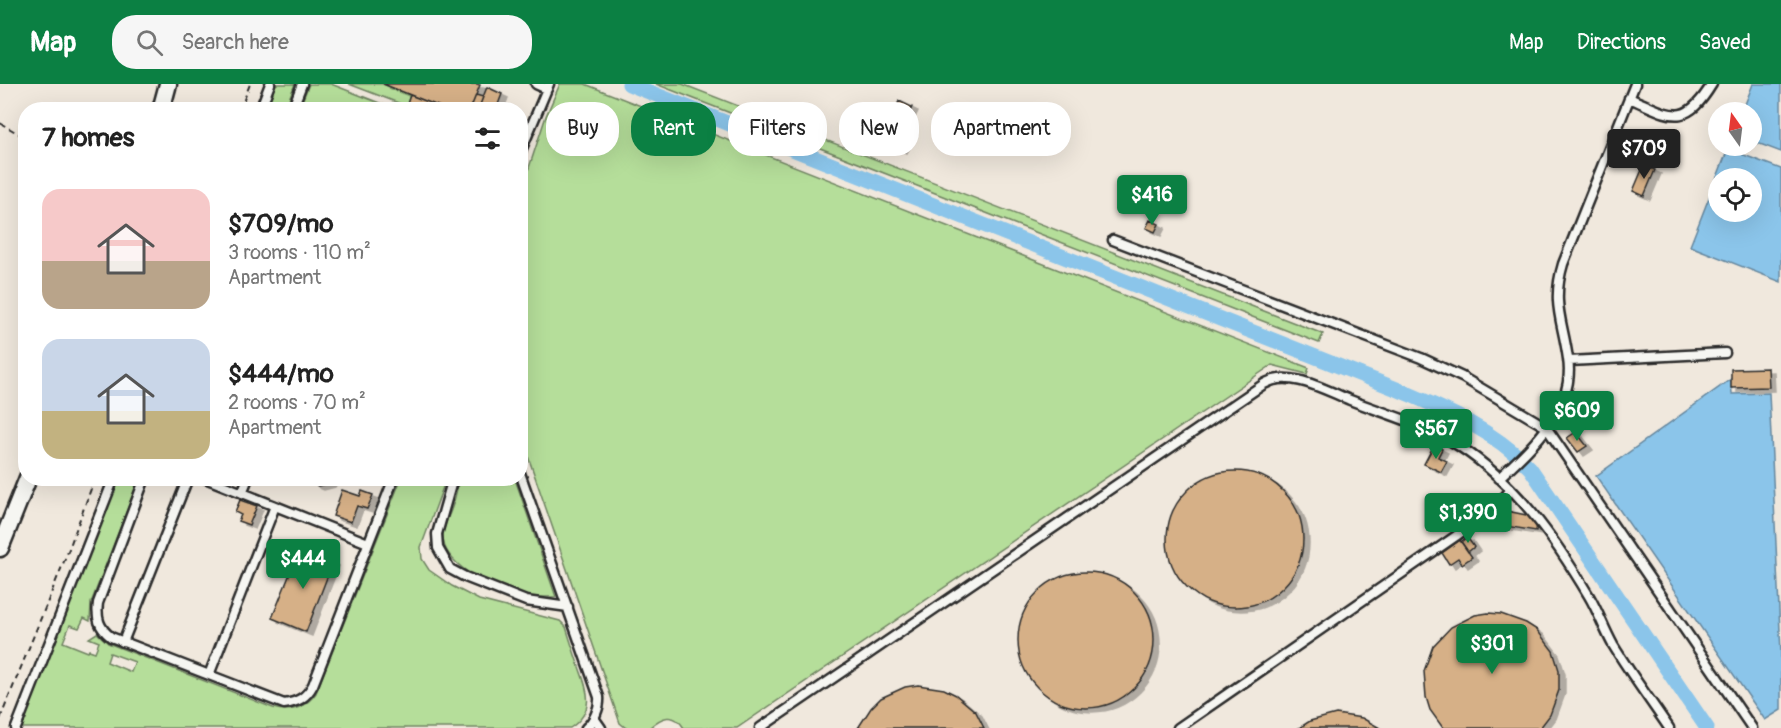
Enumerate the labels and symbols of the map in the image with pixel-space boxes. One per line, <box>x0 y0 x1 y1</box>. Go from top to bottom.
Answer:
north arrow <box>1708 102 1762 156</box>
pin: $709 <box>1608 129 1680 180</box>
pin: $416 <box>1116 175 1188 226</box>
pin: $609 <box>1541 391 1613 442</box>
pin: $567 <box>1400 409 1472 460</box>
pin: $1,390 <box>1419 493 1517 544</box>
pin: $444 <box>267 539 339 590</box>
pin: $301 <box>1456 624 1528 675</box>

